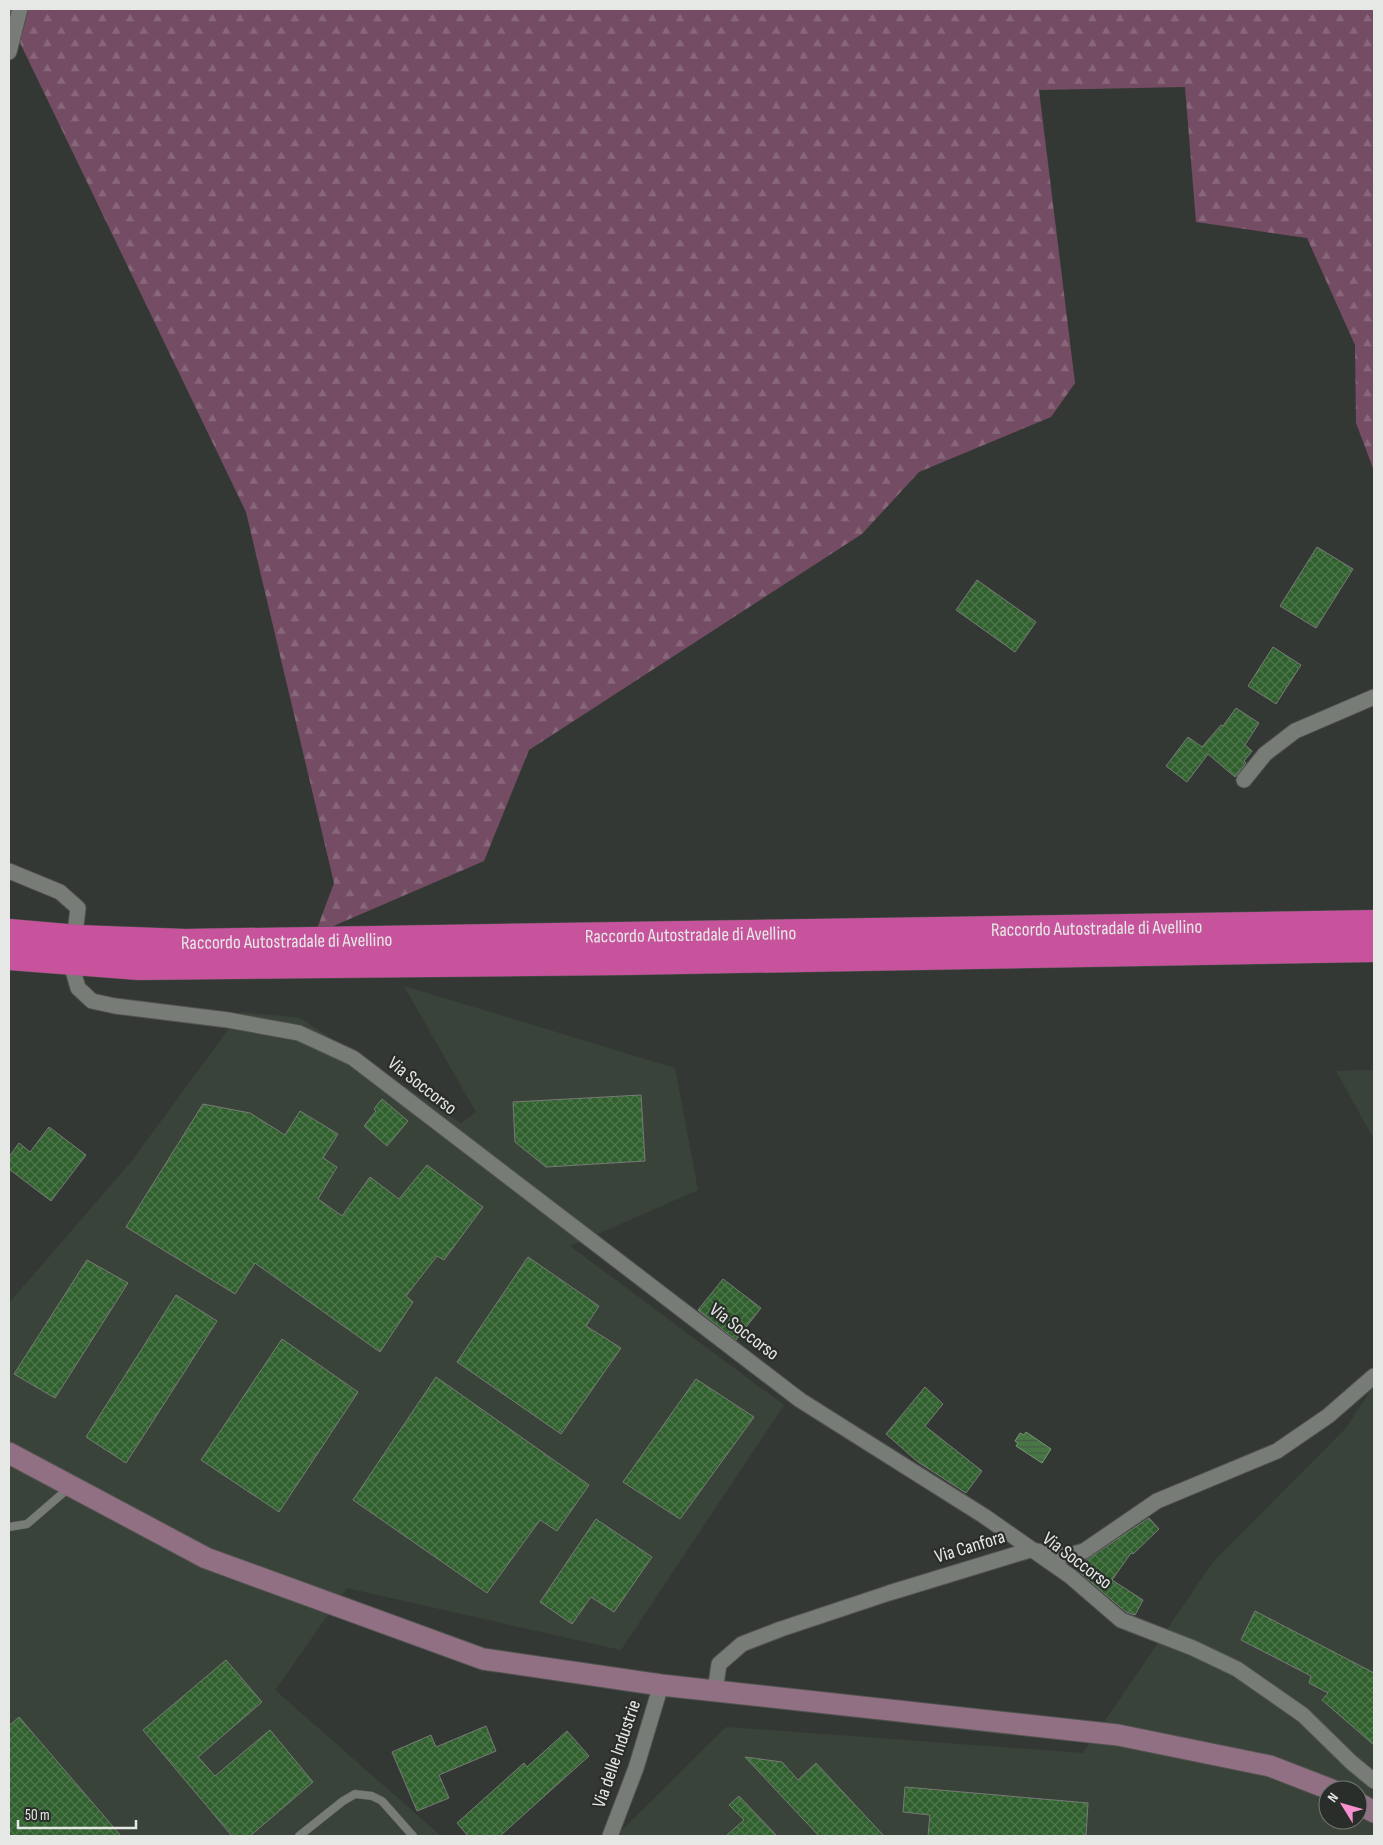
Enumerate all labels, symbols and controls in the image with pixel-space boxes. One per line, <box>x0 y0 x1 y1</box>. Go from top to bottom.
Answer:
street label: Raccordo Autostradale di Avellino <box>991 915 1202 942</box>
street label: Raccordo Autostradale di Avellino <box>585 922 796 948</box>
street label: Raccordo Autostradale di Avellino <box>181 928 393 955</box>
street label: Via Soccorso <box>383 1052 461 1120</box>
street label: Via Soccorso <box>705 1298 783 1366</box>
street label: Via Canfora <box>932 1525 1008 1569</box>
street label: Via Soccorso <box>1038 1527 1116 1595</box>
street label: Via delle Industrie <box>588 1697 646 1811</box>
north arrow <box>1318 1780 1368 1830</box>
text: N <box>1324 1789 1342 1806</box>
scale bar <box>18 1798 135 1830</box>
text: 50 m <box>25 1806 50 1825</box>

